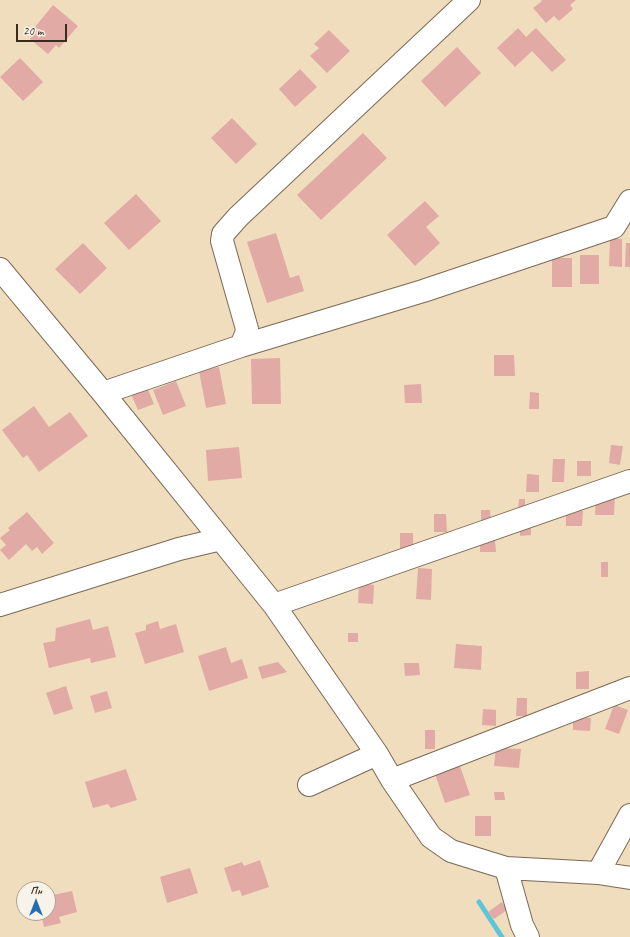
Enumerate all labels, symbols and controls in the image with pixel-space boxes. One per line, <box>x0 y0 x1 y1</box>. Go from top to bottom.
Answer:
scale bar <box>18 16 69 42</box>
text: 20 m <box>23 23 43 39</box>
north arrow <box>16 881 56 921</box>
text: Пн <box>30 883 42 897</box>

